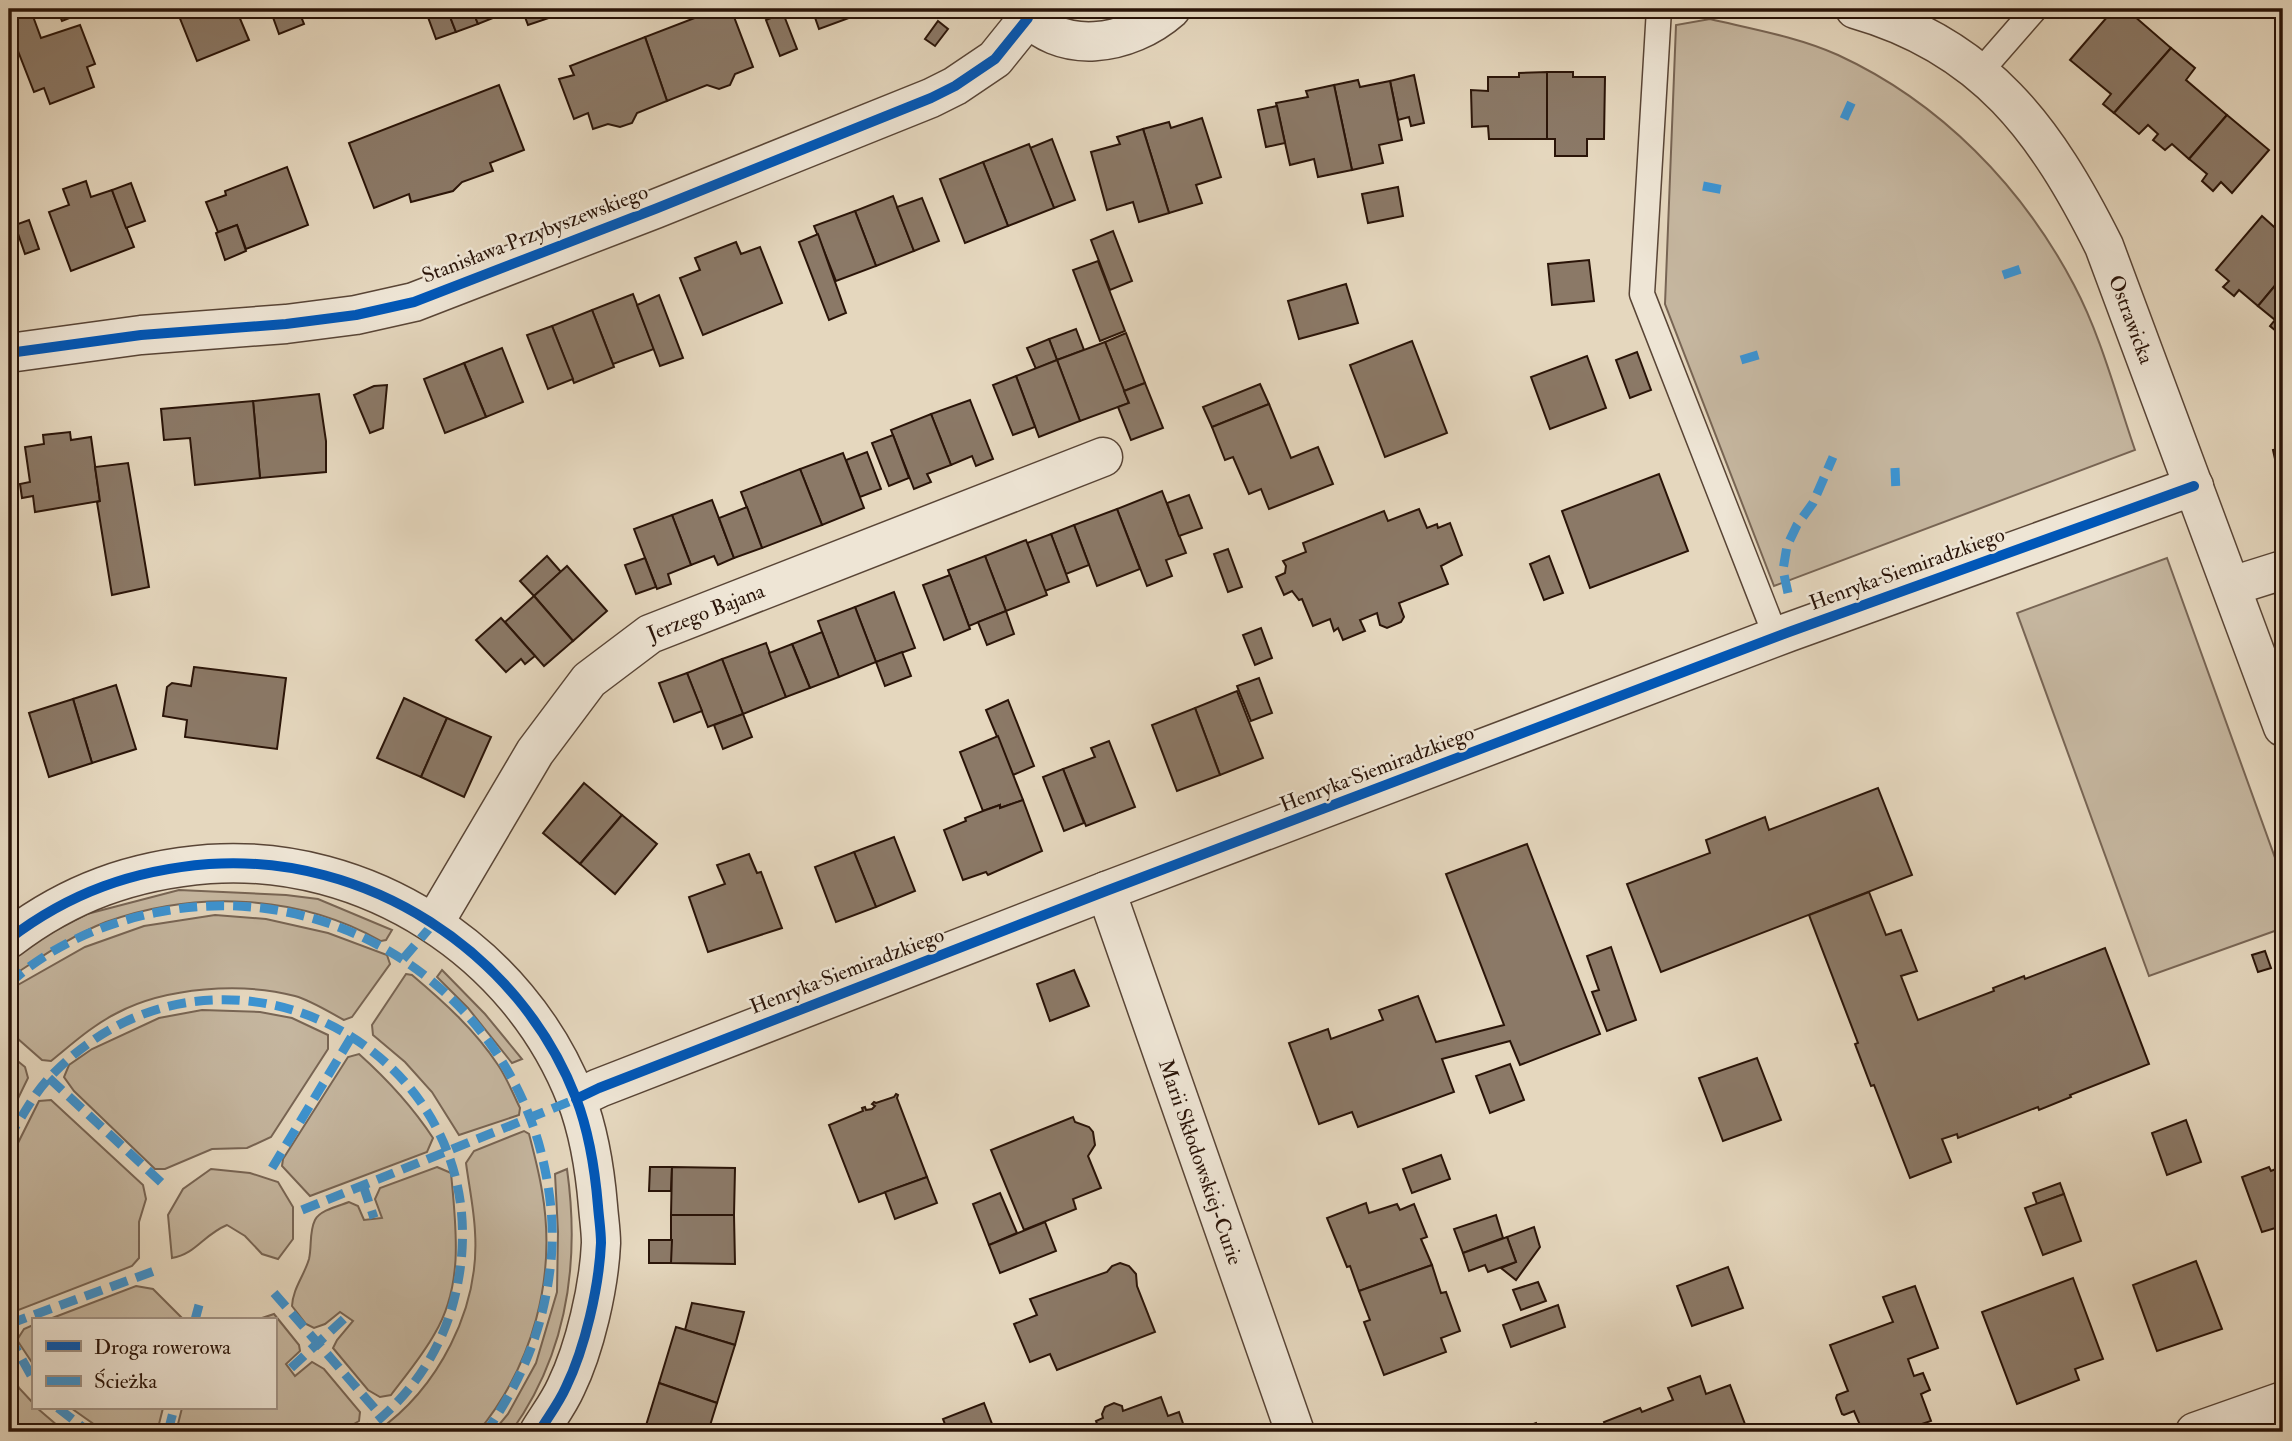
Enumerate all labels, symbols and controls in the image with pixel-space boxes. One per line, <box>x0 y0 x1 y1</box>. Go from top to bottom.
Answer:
street label: Stanisława Przybyszewskiego <box>418 178 652 290</box>
street label: Ostrawicka <box>2102 271 2160 368</box>
street label: Henryka Siemiradzkiego <box>1806 521 2008 617</box>
street label: Jerzego Bajana <box>642 577 769 648</box>
street label: Henryka Siemiradzkiego <box>1276 719 1478 819</box>
street label: Henryka Siemiradzkiego <box>746 921 948 1021</box>
street label: Marii Skłodowskiej-Curie <box>1152 1055 1249 1269</box>
legend <box>32 1318 276 1410</box>
text: Droga rowerowa <box>94 1334 231 1361</box>
text: Ścieżka <box>94 1368 157 1395</box>

